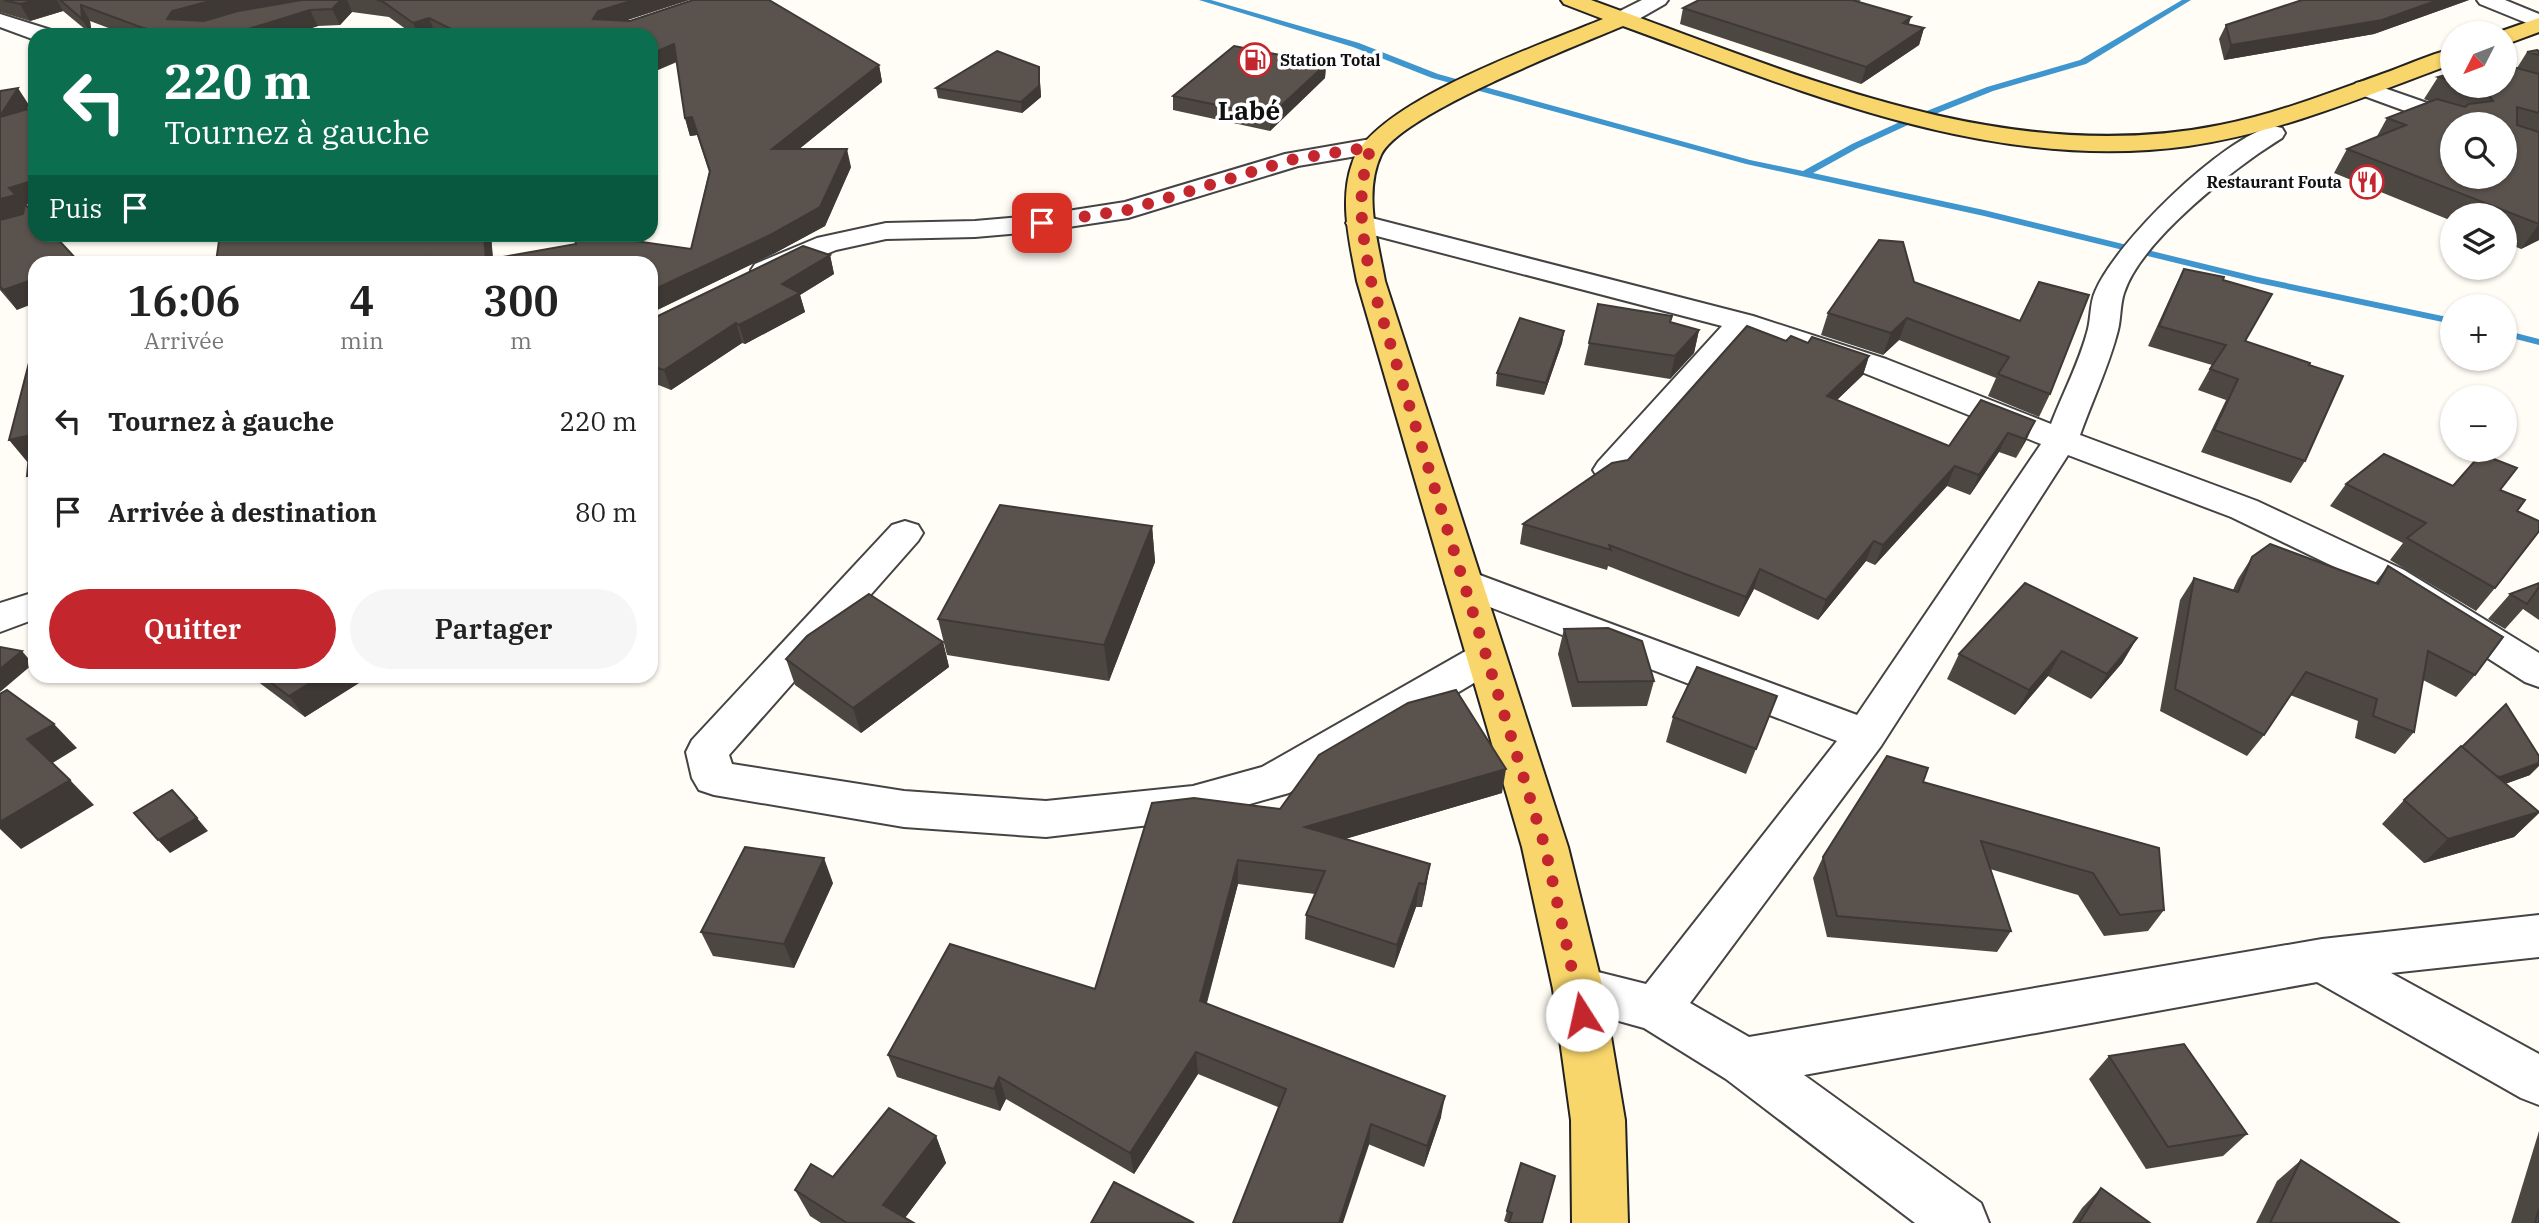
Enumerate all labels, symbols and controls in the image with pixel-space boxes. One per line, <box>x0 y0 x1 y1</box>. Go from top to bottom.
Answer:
north arrow <box>2440 21 2516 98</box>
map controls <box>2440 21 2517 462</box>
fuel station icon: Station Total <box>1236 41 1274 79</box>
text: 220 m <box>164 49 311 112</box>
place label: Station Total <box>1280 50 1381 70</box>
icon: left <box>49 56 140 147</box>
district label: Labé <box>1218 93 1280 127</box>
text: Tournez à gauche <box>164 111 430 153</box>
button: search <box>2440 112 2517 189</box>
restaurant icon: Restaurant Fouta <box>2348 163 2386 201</box>
place label: Restaurant Fouta <box>2207 172 2342 192</box>
icon: arrive <box>116 189 154 227</box>
text: Puis <box>49 191 102 225</box>
pin <box>1012 193 1072 253</box>
button: layers <box>2440 203 2517 280</box>
icon: arrive <box>1023 204 1061 242</box>
text: 16:06 <box>127 273 241 328</box>
text: 4 <box>349 273 374 328</box>
text: 300 <box>483 273 559 328</box>
button: + <box>2440 294 2517 371</box>
text: Arrivée <box>144 325 224 355</box>
text: min <box>340 325 384 355</box>
text: m <box>510 325 532 355</box>
button: − <box>2440 385 2517 462</box>
icon: left <box>49 402 87 440</box>
text: Tournez à gauche <box>108 404 334 438</box>
text: 220 m <box>559 404 637 438</box>
icon: arrive <box>49 493 87 531</box>
text: Arrivée à destination <box>108 495 377 529</box>
text: 80 m <box>575 495 637 529</box>
button: Quitter <box>49 589 336 669</box>
button: Partager <box>350 589 637 669</box>
position arrow <box>1545 978 1619 1052</box>

